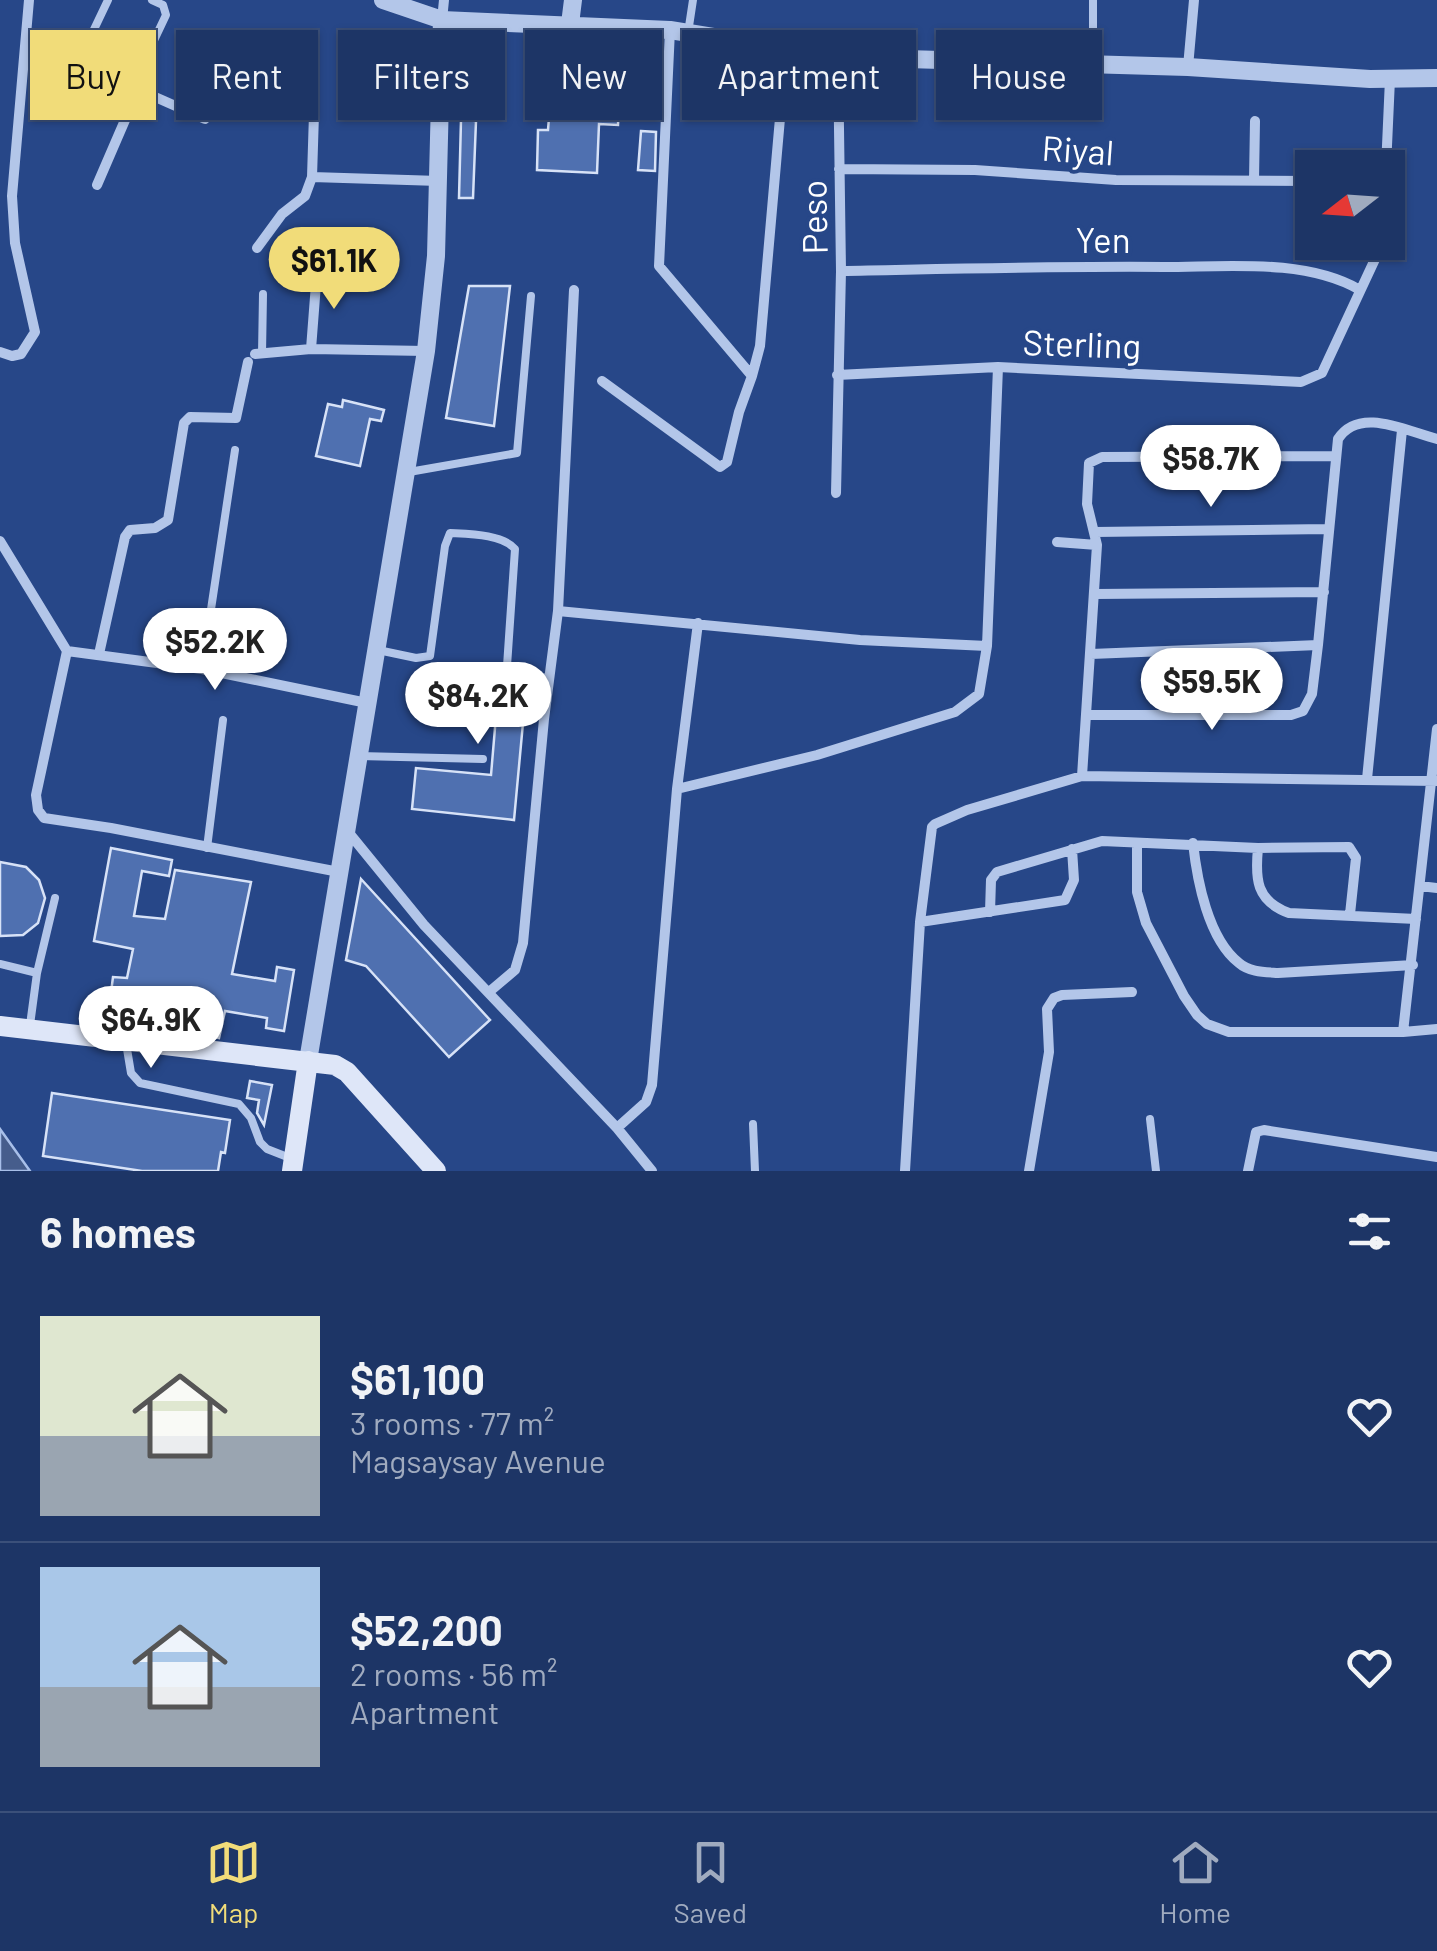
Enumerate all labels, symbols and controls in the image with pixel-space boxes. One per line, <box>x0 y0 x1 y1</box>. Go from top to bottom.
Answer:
chip: Buy <box>30 30 156 120</box>
chip: Rent <box>176 30 318 120</box>
chip: Filters <box>338 30 505 120</box>
chip: New <box>525 30 662 120</box>
chip: Apartment <box>682 30 916 120</box>
chip: House <box>936 30 1102 120</box>
street label: Riyal <box>1041 126 1115 172</box>
north arrow <box>1295 150 1405 260</box>
map controls <box>1295 150 1405 260</box>
street label: Peso <box>791 179 835 255</box>
street label: Yen <box>1075 218 1131 260</box>
pin: $61.1K <box>253 227 415 312</box>
text: $61.1K <box>291 240 377 278</box>
street label: Sterling <box>1022 320 1142 366</box>
pin: $58.7K <box>1130 425 1292 510</box>
text: $58.7K <box>1162 438 1260 476</box>
pin: $52.2K <box>134 608 296 693</box>
text: $52.2K <box>165 621 265 659</box>
pin: $59.5K <box>1131 648 1293 733</box>
text: $59.5K <box>1163 661 1261 699</box>
pin: $84.2K <box>397 662 559 747</box>
text: $84.2K <box>427 675 529 713</box>
pin: $64.9K <box>70 986 232 1071</box>
text: $64.9K <box>101 999 201 1037</box>
icon: filters <box>1342 1204 1397 1259</box>
text: 6 homes <box>40 1206 196 1256</box>
text: $61,100 <box>350 1353 485 1403</box>
icon: home <box>120 1356 240 1476</box>
icon: heart <box>1342 1389 1397 1444</box>
text: 3 rooms · 77 m² <box>350 1403 554 1441</box>
text: Magsaysay Avenue <box>350 1441 606 1479</box>
text: $52,200 <box>350 1604 503 1654</box>
icon: home <box>120 1607 240 1727</box>
icon: heart <box>1342 1640 1397 1695</box>
text: 2 rooms · 56 m² <box>350 1654 558 1692</box>
text: Apartment <box>350 1692 499 1730</box>
tab: Map <box>206 1835 261 1929</box>
tab: Saved <box>674 1835 747 1929</box>
tab: Home <box>1159 1835 1231 1929</box>

